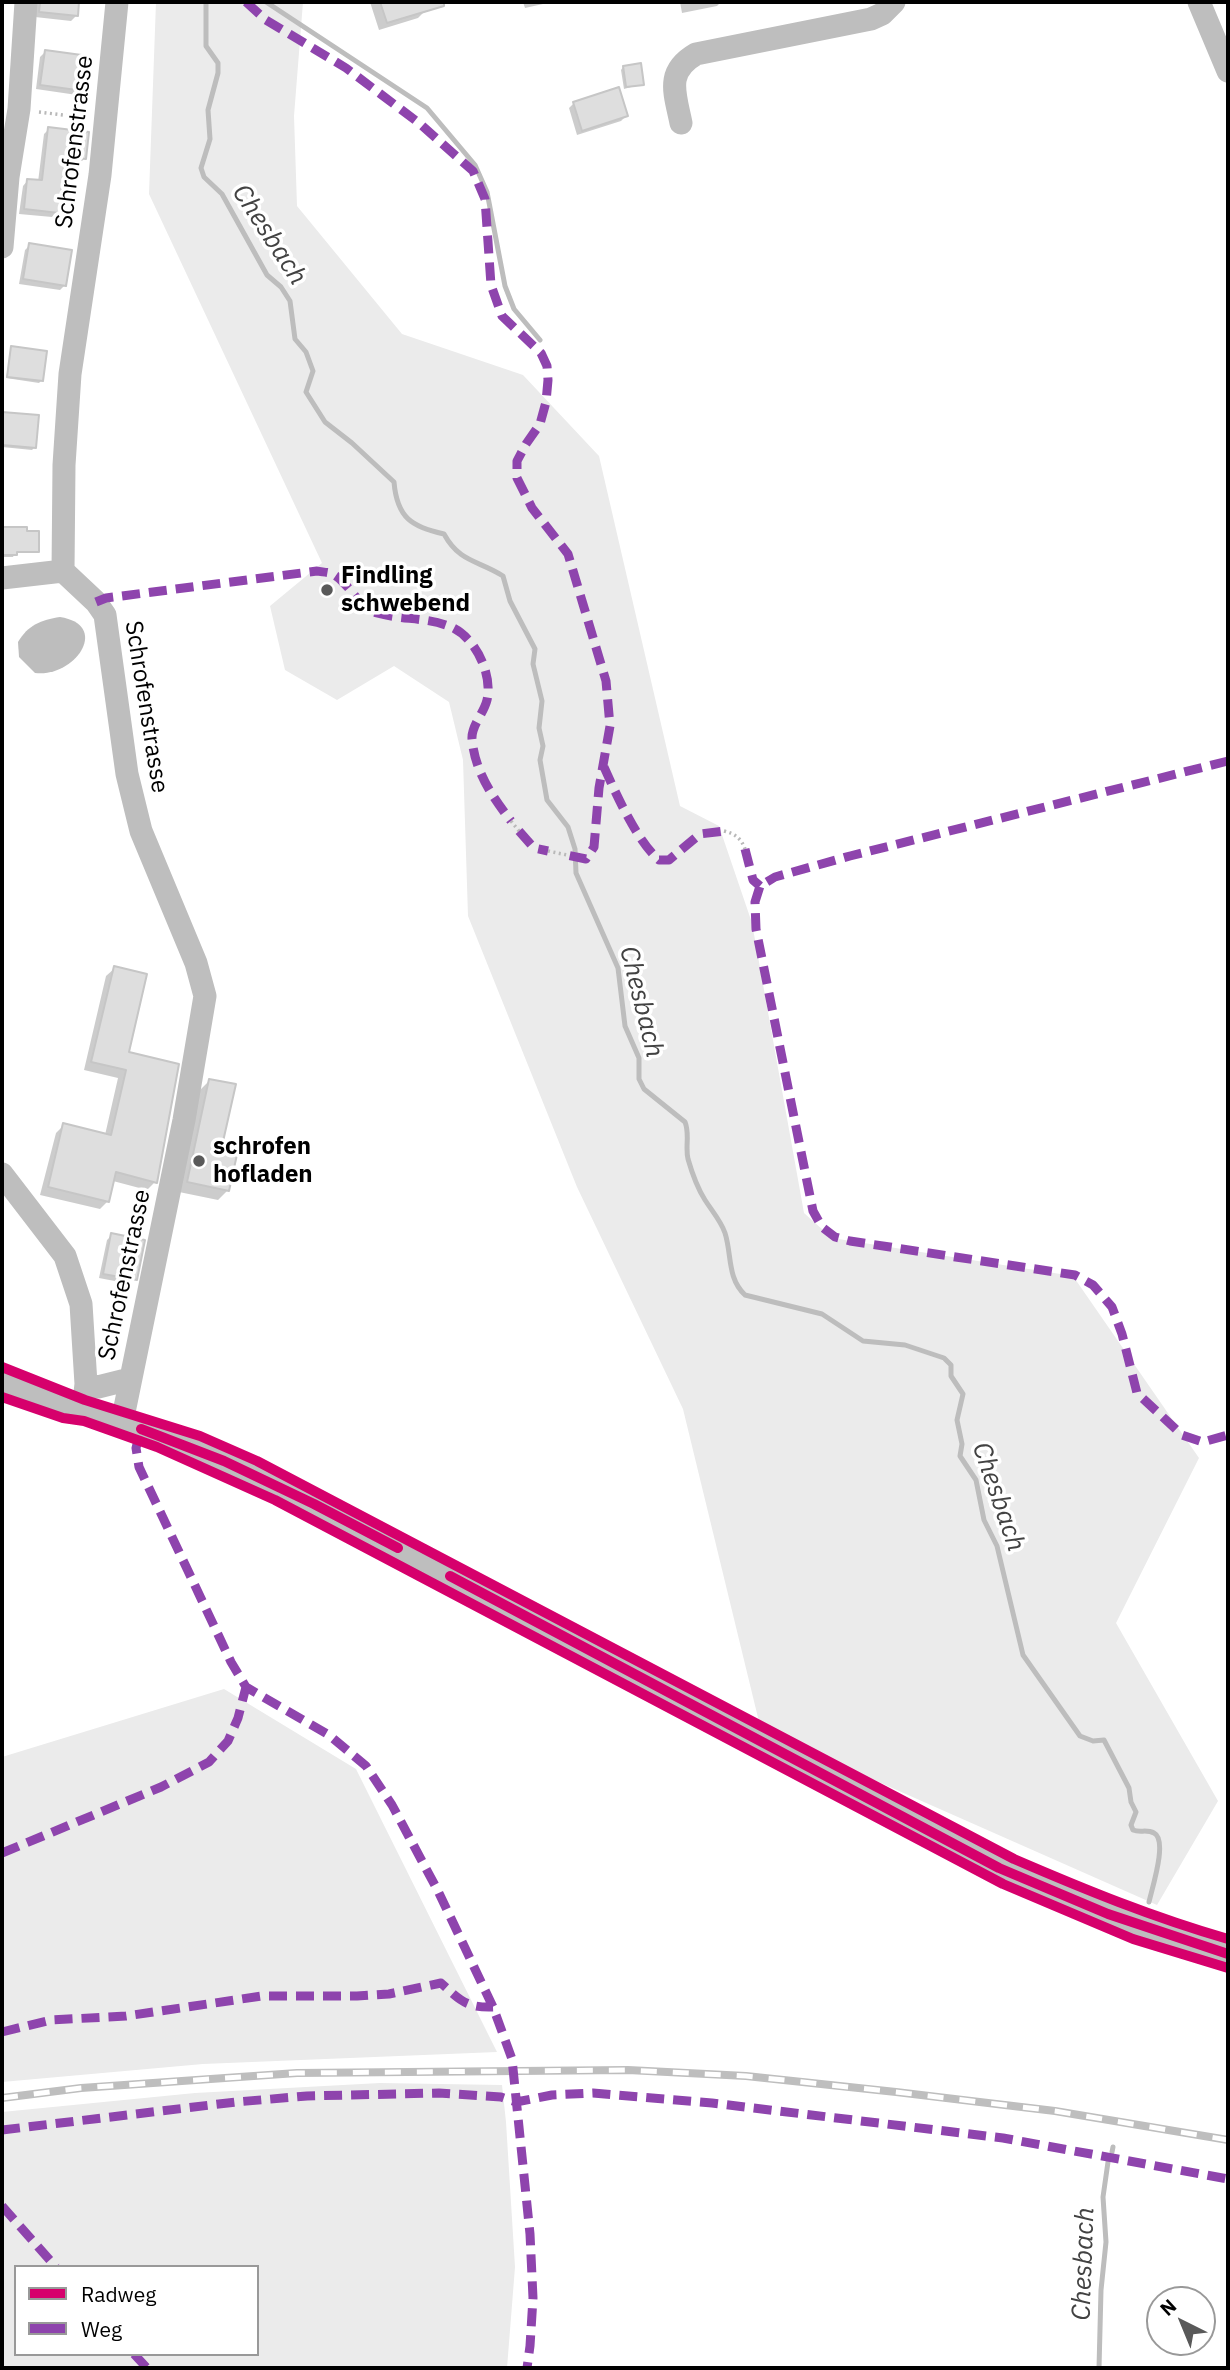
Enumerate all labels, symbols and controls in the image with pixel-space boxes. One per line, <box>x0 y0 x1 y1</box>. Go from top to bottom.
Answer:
street label: Schrofenstrasse <box>50 54 100 230</box>
water label: Chesbach <box>225 179 313 291</box>
place label: Findling schwebend <box>341 562 470 618</box>
marker: Findling schwebend <box>319 582 335 598</box>
street label: Schrofenstrasse <box>118 619 174 795</box>
water label: Chesbach <box>612 943 670 1061</box>
place label: schrofen hofladen <box>213 1133 313 1189</box>
marker: schrofen hofladen <box>191 1153 207 1169</box>
street label: Schrofenstrasse <box>93 1187 157 1363</box>
water label: Chesbach <box>965 1438 1031 1556</box>
water label: Chesbach <box>1066 2207 1102 2321</box>
legend <box>14 2265 259 2356</box>
text: Radweg <box>81 2280 156 2308</box>
north arrow <box>1146 2286 1216 2356</box>
text: N <box>1155 2294 1181 2321</box>
text: Weg <box>81 2315 122 2343</box>

